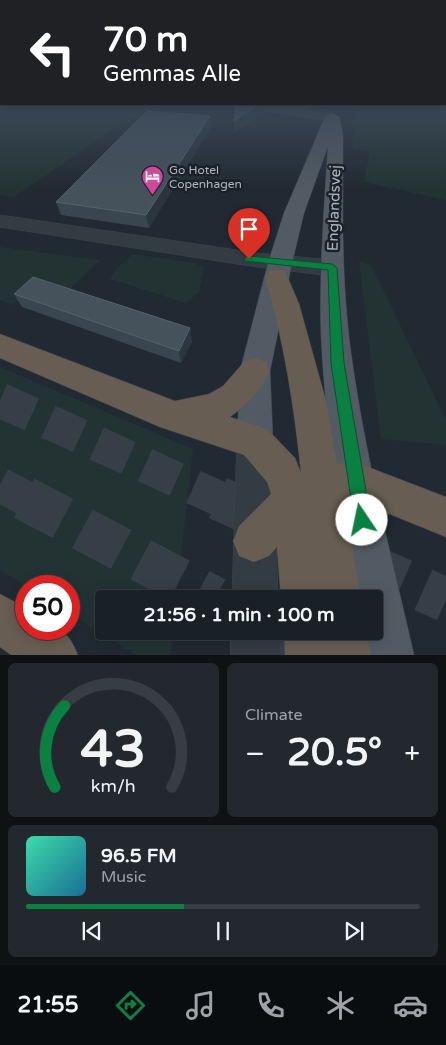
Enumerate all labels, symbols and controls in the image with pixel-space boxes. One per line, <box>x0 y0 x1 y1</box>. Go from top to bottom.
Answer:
text: 70 m <box>103 19 188 61</box>
icon: left <box>20 20 85 85</box>
text: Gemmas Alle <box>103 61 241 87</box>
place label: Go Hotel Copenhagen <box>169 163 242 191</box>
hotel icon: Go Hotel Copenhagen <box>141 165 165 196</box>
street label: Englandsvej <box>324 165 344 251</box>
pin <box>228 208 270 259</box>
icon: arrive <box>235 215 263 243</box>
position arrow <box>335 493 387 545</box>
speed limit sign: 50 <box>15 575 80 640</box>
text: 21:56 · 1 min · 100 m <box>143 604 335 626</box>
text: Climate <box>245 705 303 725</box>
text: 43 <box>81 718 146 781</box>
text: 20.5° <box>287 730 382 776</box>
text: − <box>245 737 265 771</box>
text: + <box>404 737 420 771</box>
text: km/h <box>91 776 136 797</box>
text: 96.5 FM <box>101 845 177 867</box>
text: Music <box>101 867 146 887</box>
icon: previous <box>78 917 106 945</box>
icon: pause <box>209 917 237 945</box>
icon: next <box>340 917 368 945</box>
icon: directions <box>113 988 148 1023</box>
icon: music <box>183 988 218 1023</box>
icon: phone <box>253 988 288 1023</box>
icon: climate <box>323 988 358 1023</box>
icon: car <box>393 988 428 1023</box>
text: 21:55 <box>18 992 78 1018</box>

